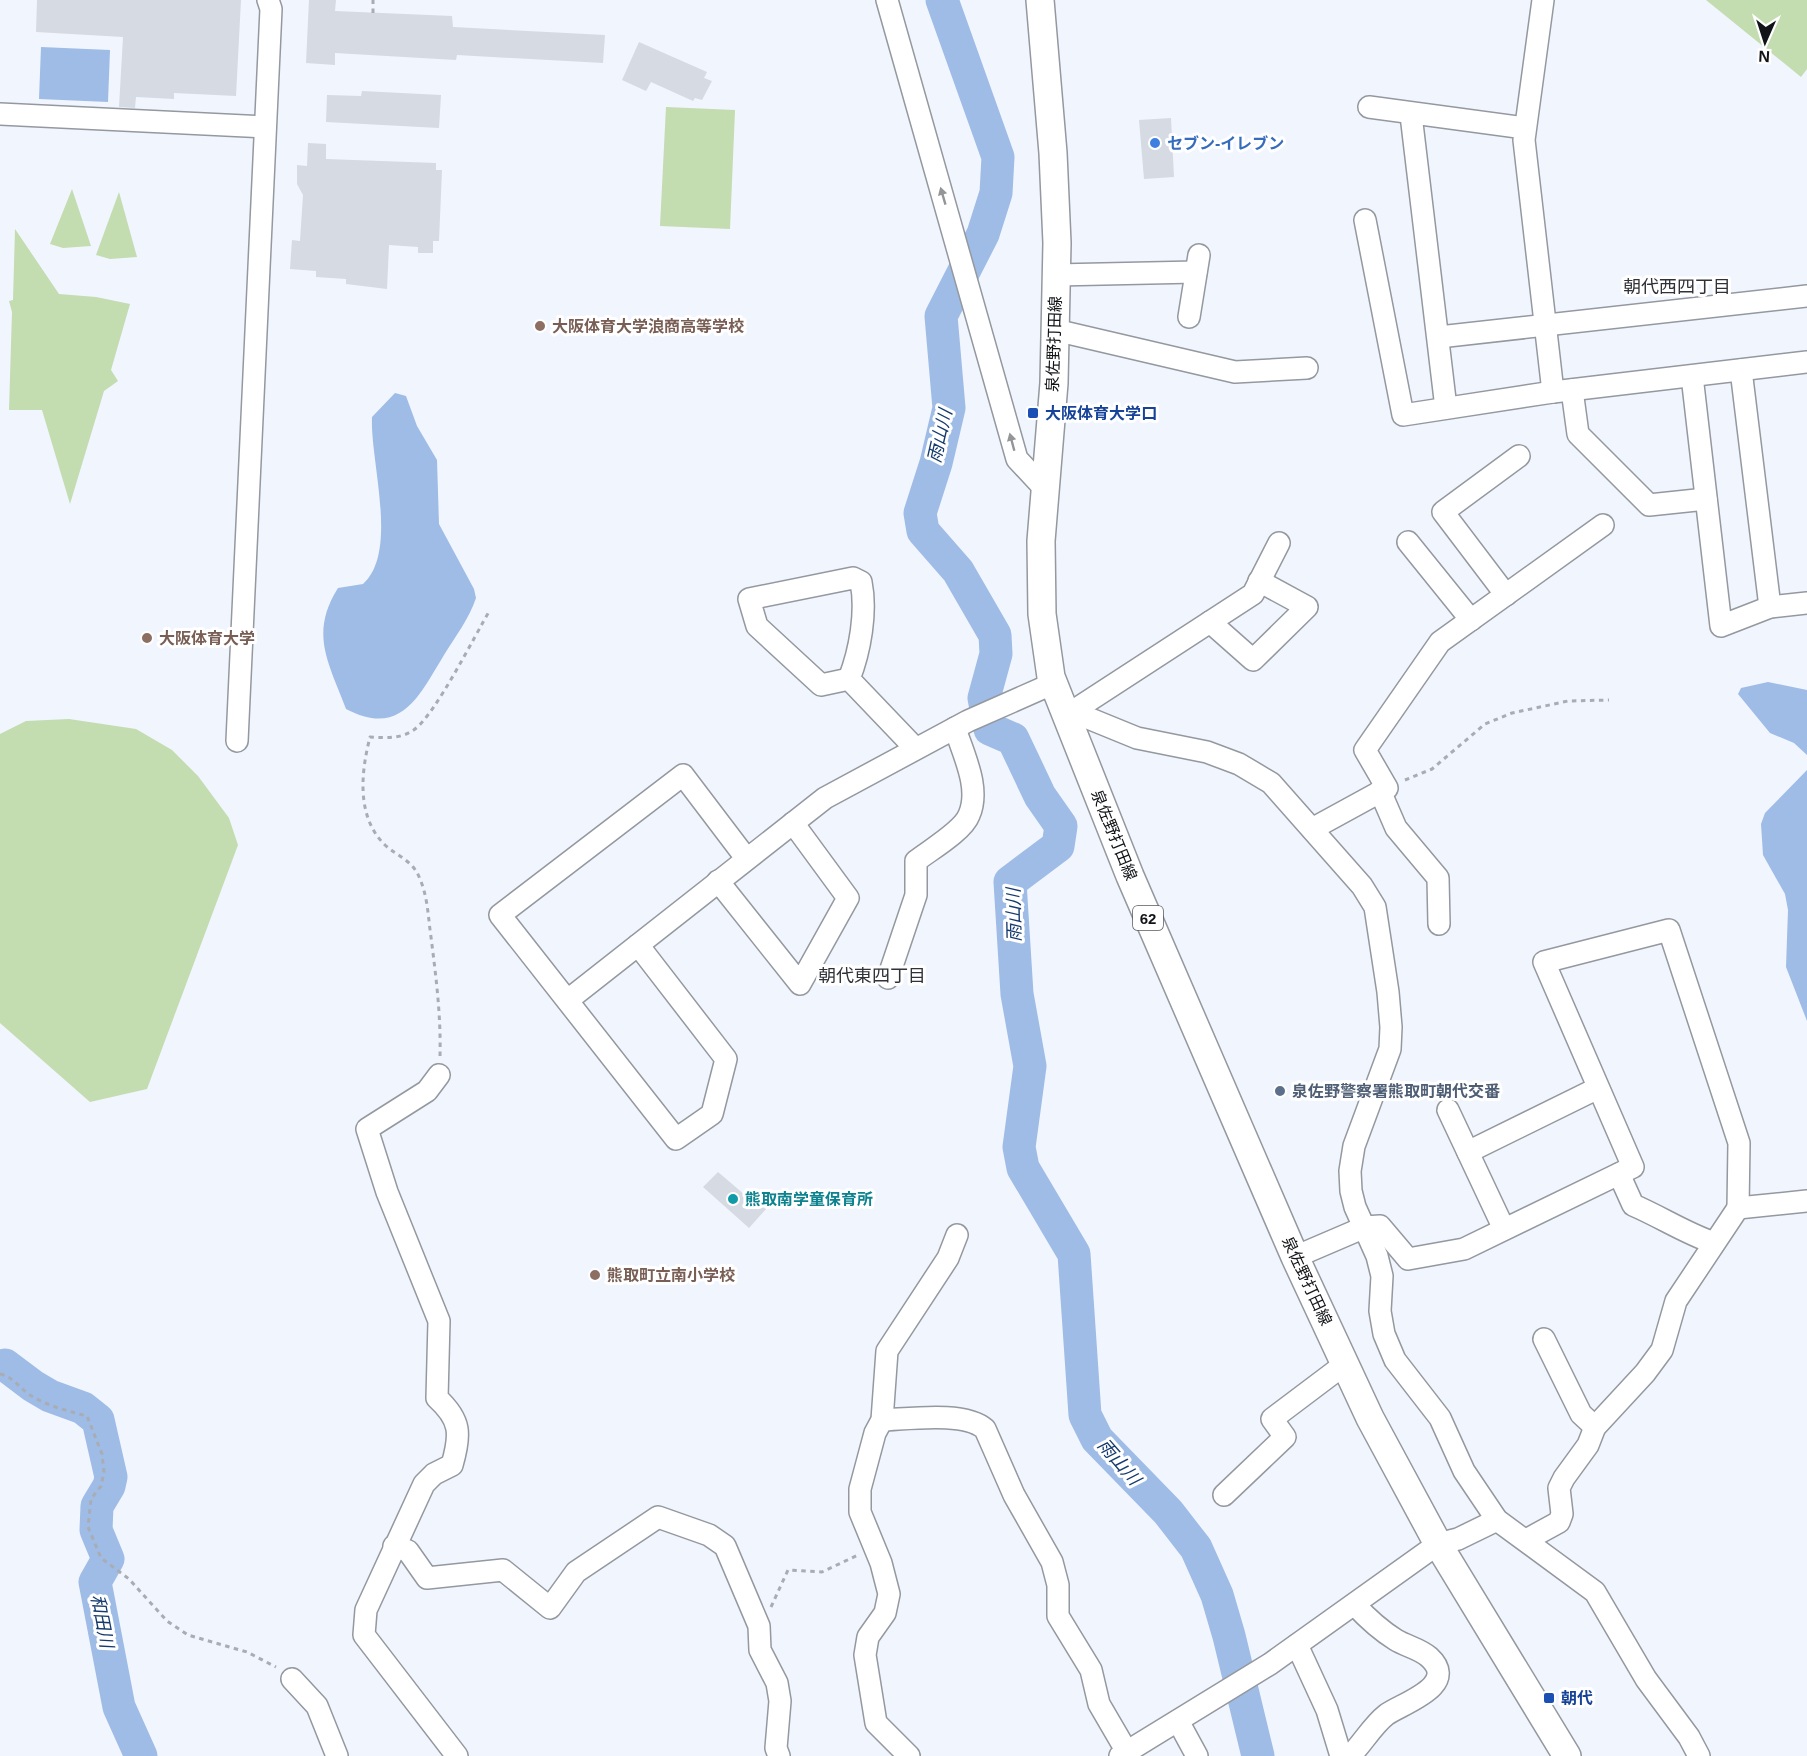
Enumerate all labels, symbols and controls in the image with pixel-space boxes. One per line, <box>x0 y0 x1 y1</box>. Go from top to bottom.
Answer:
north arrow <box>1735 12 1795 72</box>
text: N <box>1758 48 1770 65</box>
place label: セブン-イレブン <box>1167 135 1284 152</box>
marker: セブン-イレブン <box>1148 136 1162 150</box>
one-way arrow <box>938 187 947 205</box>
district label: 朝代西四丁目 <box>1623 277 1731 297</box>
street label: 泉佐野打田線 <box>1044 296 1064 392</box>
place label: 大阪体育大学浪商高等学校 <box>552 318 744 335</box>
marker: 大阪体育大学浪商高等学校 <box>533 319 547 333</box>
water label: 雨山川 <box>924 405 956 465</box>
place label: 大阪体育大学口 <box>1045 405 1157 422</box>
marker: 大阪体育大学口 <box>1026 406 1040 420</box>
one-way arrow <box>1007 433 1016 451</box>
place label: 大阪体育大学 <box>159 630 255 647</box>
marker: 大阪体育大学 <box>140 631 154 645</box>
street label: 泉佐野打田線 <box>1088 787 1140 883</box>
water label: 雨山川 <box>1003 886 1024 942</box>
road number: 62 <box>1133 906 1163 930</box>
district label: 朝代東四丁目 <box>818 966 926 986</box>
place label: 泉佐野警察署熊取町朝代交番 <box>1292 1082 1500 1100</box>
marker: 泉佐野警察署熊取町朝代交番 <box>1273 1084 1287 1098</box>
place label: 熊取南学童保育所 <box>745 1190 873 1208</box>
marker: 熊取南学童保育所 <box>726 1192 740 1206</box>
street label: 泉佐野打田線 <box>1279 1234 1335 1328</box>
place label: 熊取町立南小学校 <box>607 1266 735 1284</box>
marker: 熊取町立南小学校 <box>588 1268 602 1282</box>
water label: 雨山川 <box>1094 1435 1146 1490</box>
water label: 和田川 <box>87 1593 117 1651</box>
place label: 朝代 <box>1561 1689 1593 1707</box>
marker: 朝代 <box>1542 1691 1556 1705</box>

